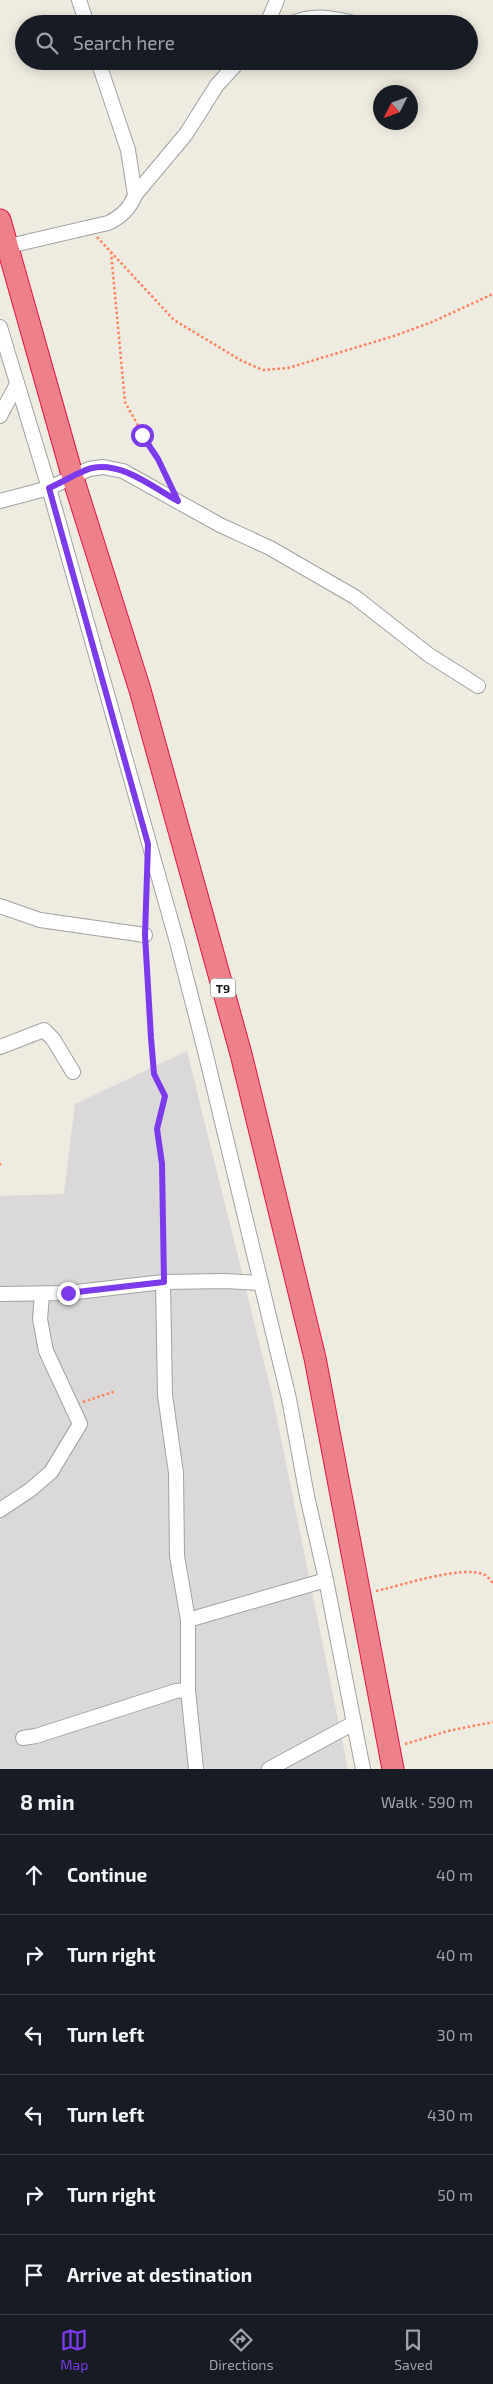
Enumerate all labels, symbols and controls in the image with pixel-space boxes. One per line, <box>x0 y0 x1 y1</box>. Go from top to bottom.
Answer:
search box <box>15 15 478 70</box>
icon: search <box>33 29 61 57</box>
text: Search here <box>73 31 175 54</box>
north arrow <box>373 85 418 130</box>
route start <box>131 424 154 447</box>
road number: T9 <box>210 978 236 998</box>
route end <box>57 1282 80 1305</box>
text: 8 min <box>20 1789 75 1814</box>
text: Walk · 590 m <box>381 1792 473 1811</box>
icon: ahead <box>20 1861 48 1889</box>
text: Continue <box>67 1863 147 1886</box>
text: 40 m <box>436 1865 473 1884</box>
icon: right <box>20 1941 48 1969</box>
text: Turn right <box>67 1943 155 1966</box>
text: 40 m <box>436 1945 473 1964</box>
icon: left <box>20 2021 48 2049</box>
text: Turn left <box>67 2023 144 2046</box>
text: 30 m <box>437 2025 473 2044</box>
icon: left <box>20 2101 48 2129</box>
text: Turn left <box>67 2103 144 2126</box>
text: 430 m <box>427 2105 473 2124</box>
icon: right <box>20 2181 48 2209</box>
text: Turn right <box>67 2183 155 2206</box>
text: 50 m <box>437 2185 473 2204</box>
icon: arrive <box>20 2261 48 2289</box>
text: Arrive at destination <box>67 2263 252 2286</box>
tab: Map <box>60 2326 88 2373</box>
tab: Directions <box>209 2326 274 2373</box>
tab: Saved <box>394 2326 433 2373</box>

